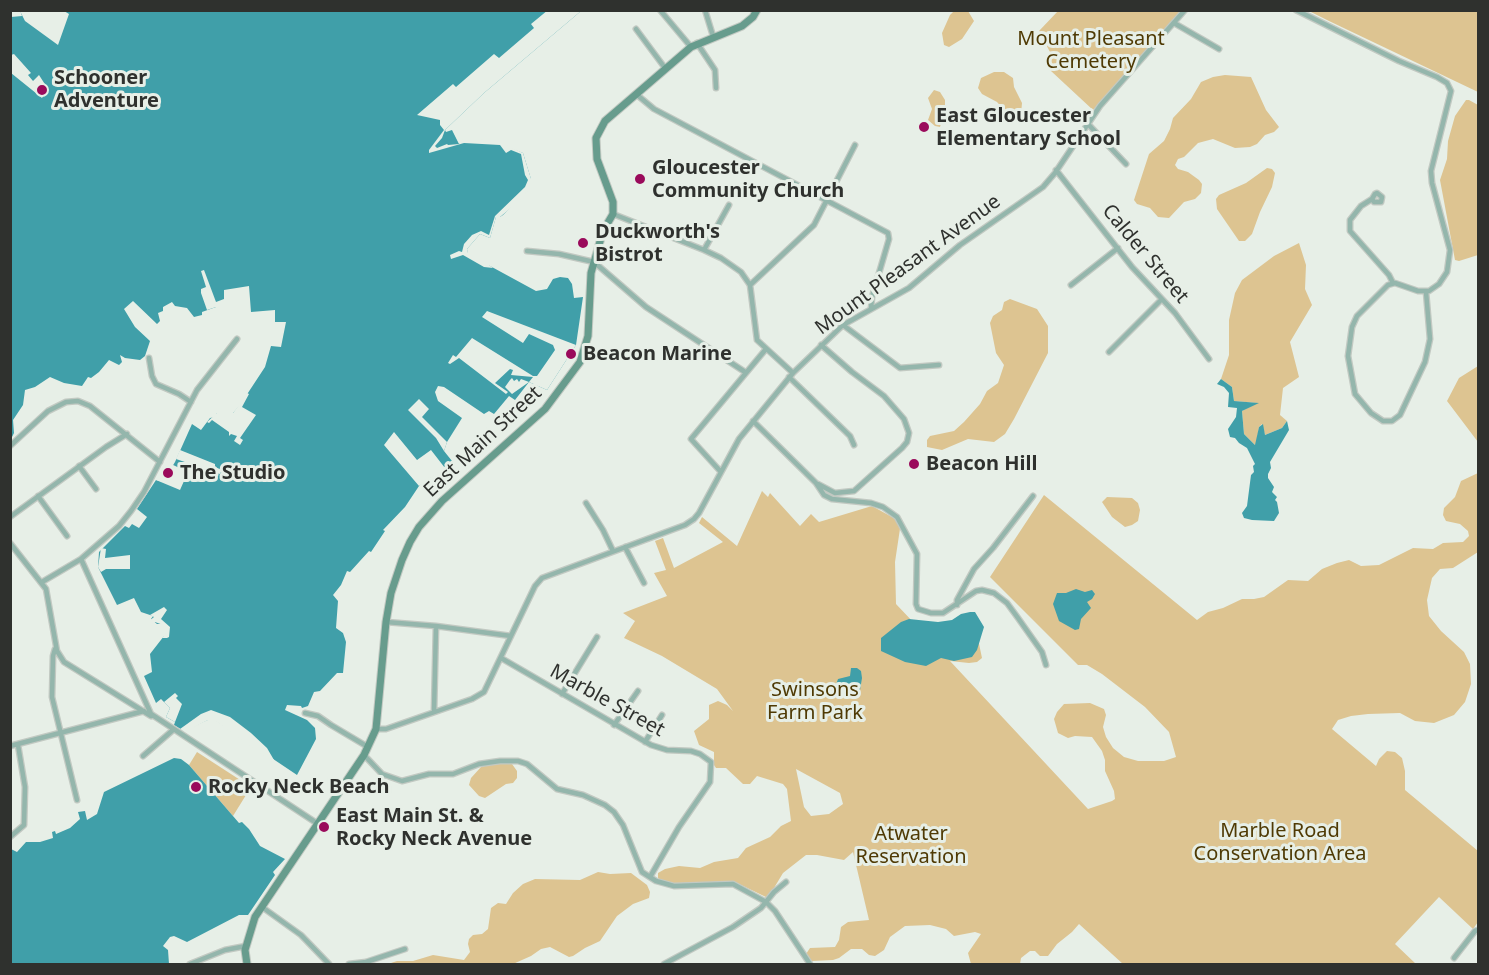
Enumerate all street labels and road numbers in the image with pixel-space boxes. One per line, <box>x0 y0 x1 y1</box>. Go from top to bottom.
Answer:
street label: Mount Pleasant Avenue <box>811 190 1005 340</box>
street label: Calder Street <box>1097 200 1193 308</box>
street label: East Main Street <box>419 381 547 503</box>
street label: Marble Street <box>545 660 669 742</box>

